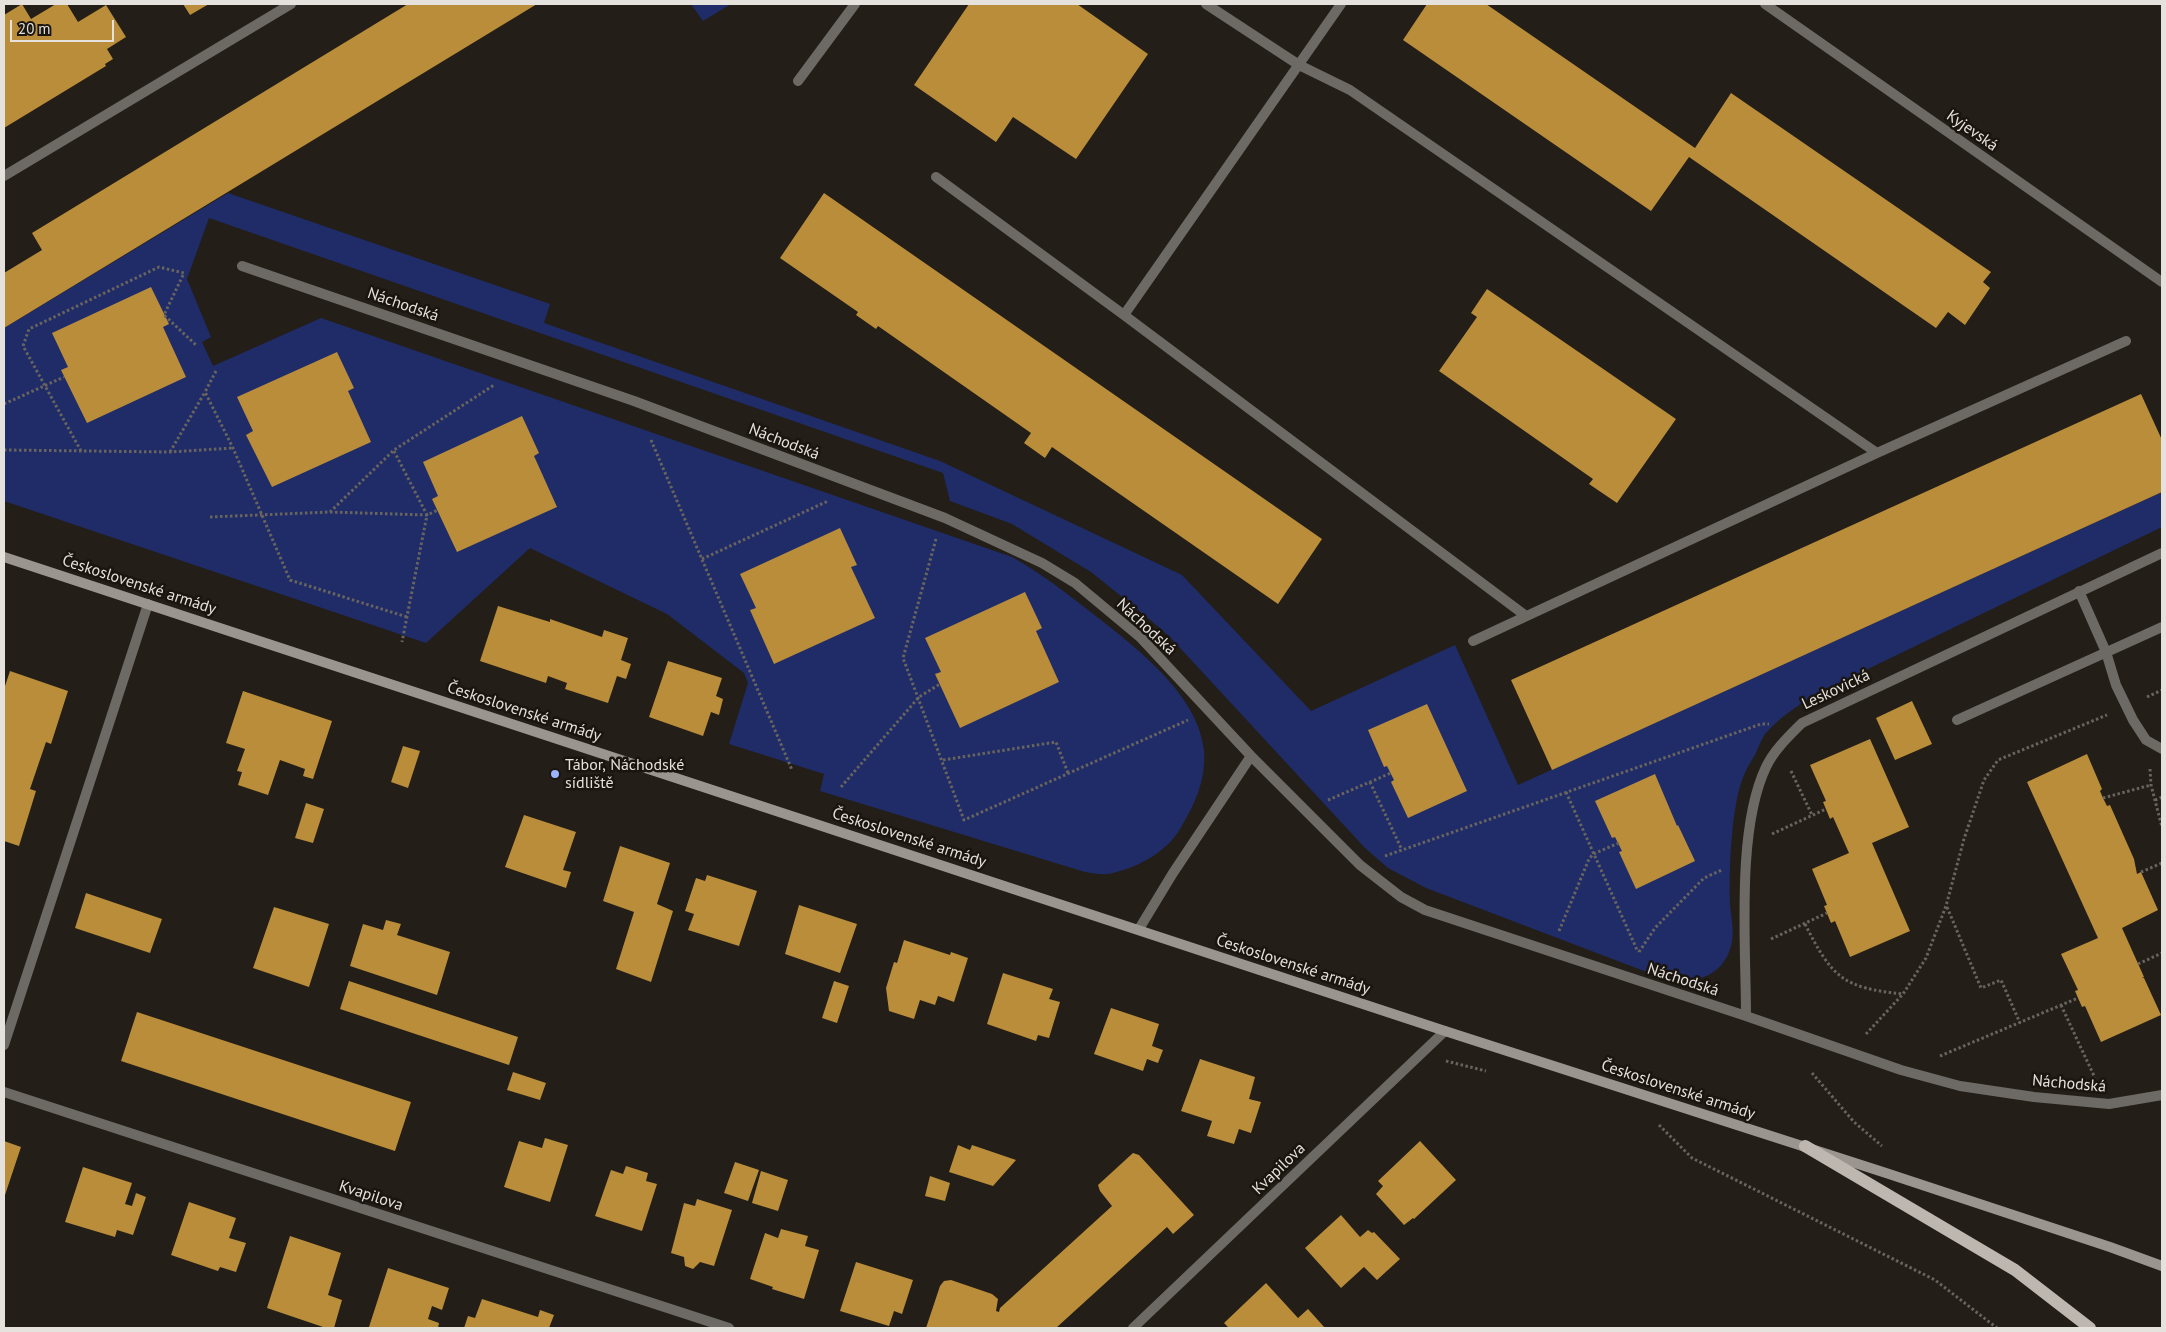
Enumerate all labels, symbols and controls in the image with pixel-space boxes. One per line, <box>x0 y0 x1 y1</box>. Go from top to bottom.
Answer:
scale bar <box>12 10 116 42</box>
text: 20 m <box>18 19 51 38</box>
street label: Kyjevská <box>1943 106 2001 156</box>
street label: Náchodská <box>365 284 441 326</box>
street label: Náchodská <box>746 420 822 464</box>
street label: Československé armády <box>60 551 218 619</box>
street label: Náchodská <box>1112 595 1180 659</box>
street label: Leskovická <box>1799 666 1873 714</box>
street label: Československé armády <box>445 678 603 746</box>
place label: Tábor, Náchodské sídliště <box>565 755 684 793</box>
marker: Tábor, Náchodské sídliště <box>549 768 561 780</box>
street label: Československé armády <box>830 804 988 872</box>
street label: Československé armády <box>1214 931 1372 999</box>
street label: Náchodská <box>1645 959 1721 1001</box>
street label: Československé armády <box>1599 1056 1757 1124</box>
street label: Náchodská <box>2031 1071 2107 1097</box>
street label: Kvapilova <box>1249 1139 1309 1199</box>
street label: Kvapilova <box>337 1177 405 1215</box>

